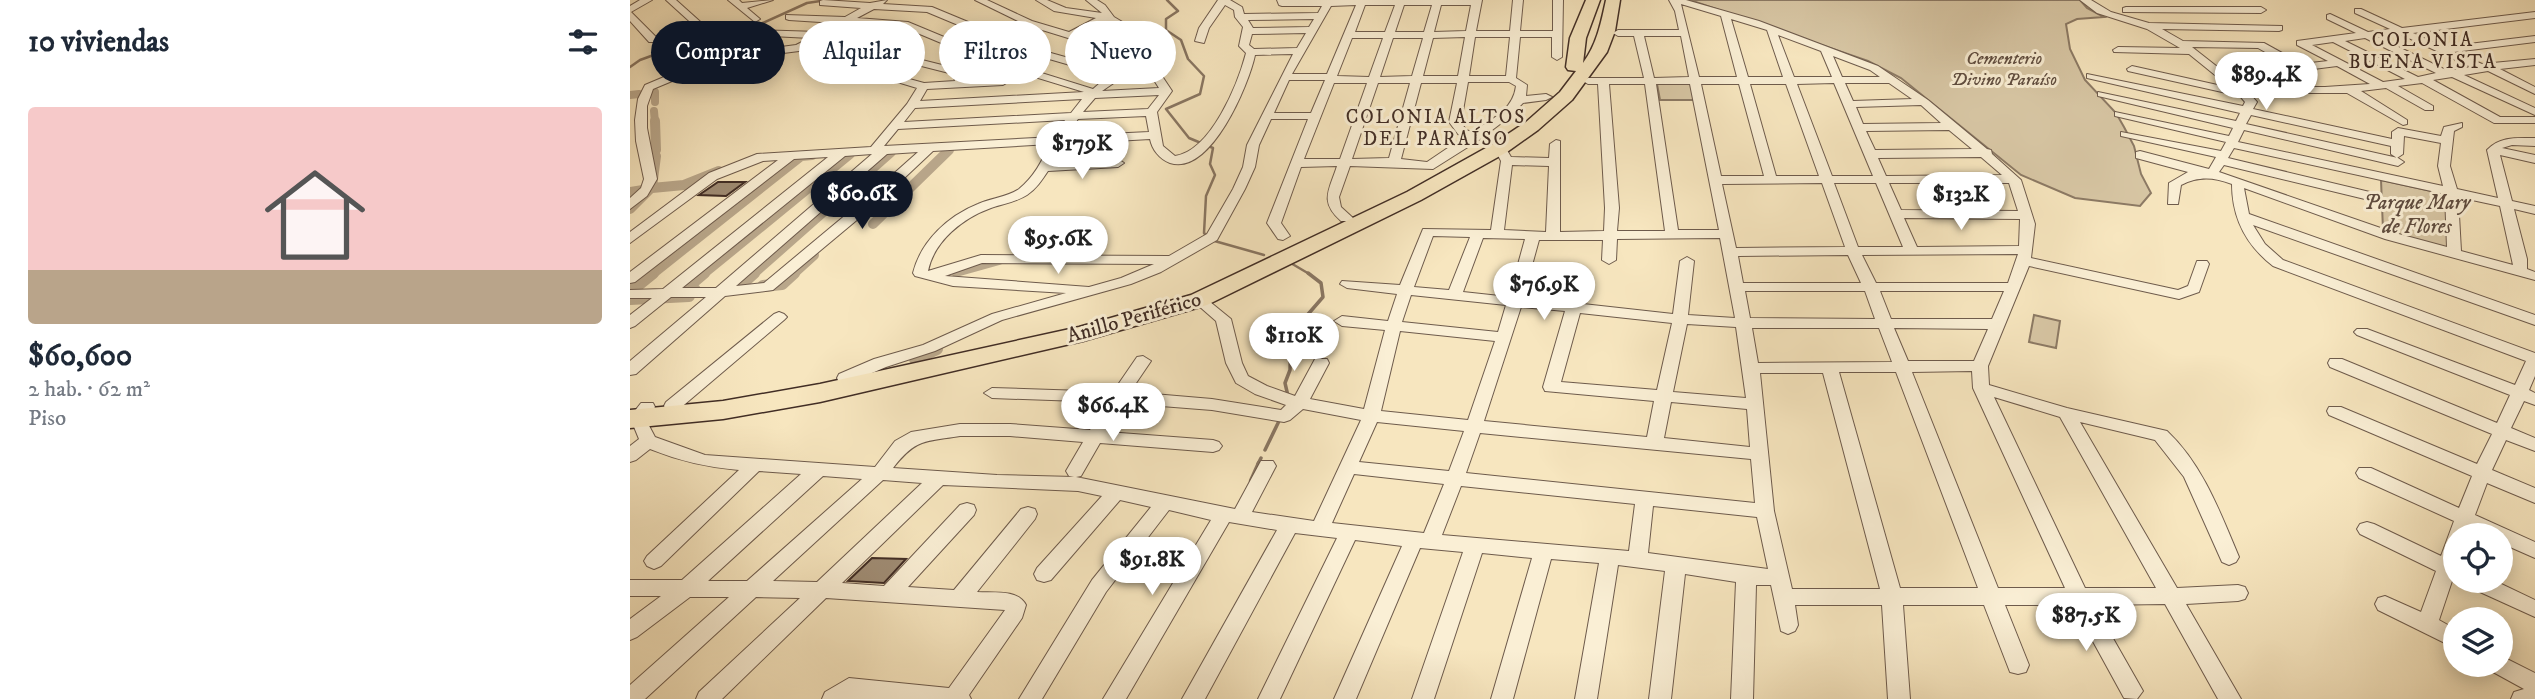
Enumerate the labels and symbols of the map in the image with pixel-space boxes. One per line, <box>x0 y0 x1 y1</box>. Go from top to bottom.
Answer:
district label: COLONIA BUENA VISTA <box>2348 29 2498 74</box>
park label: Cementerio Divino Paraíso <box>1951 48 2057 91</box>
pin: $89.4K <box>2209 52 2323 112</box>
district label: COLONIA ALTOS DEL PARAÍSO <box>1346 106 1526 151</box>
pin: $179K <box>1033 122 1131 181</box>
pin: $60.6K <box>805 172 919 231</box>
pin: $132K <box>1912 173 2010 232</box>
park label: Parque Mary de Flores <box>2364 190 2472 240</box>
pin: $95.6K <box>1001 216 1115 276</box>
pin: $76.9K <box>1487 262 1601 322</box>
street label: Anillo Periférico <box>1064 286 1204 350</box>
pin: $110K <box>1245 314 1343 373</box>
pin: $66.4K <box>1056 384 1170 443</box>
pin: $91.8K <box>1095 538 1209 597</box>
pin: $87.5K <box>2029 594 2143 653</box>

